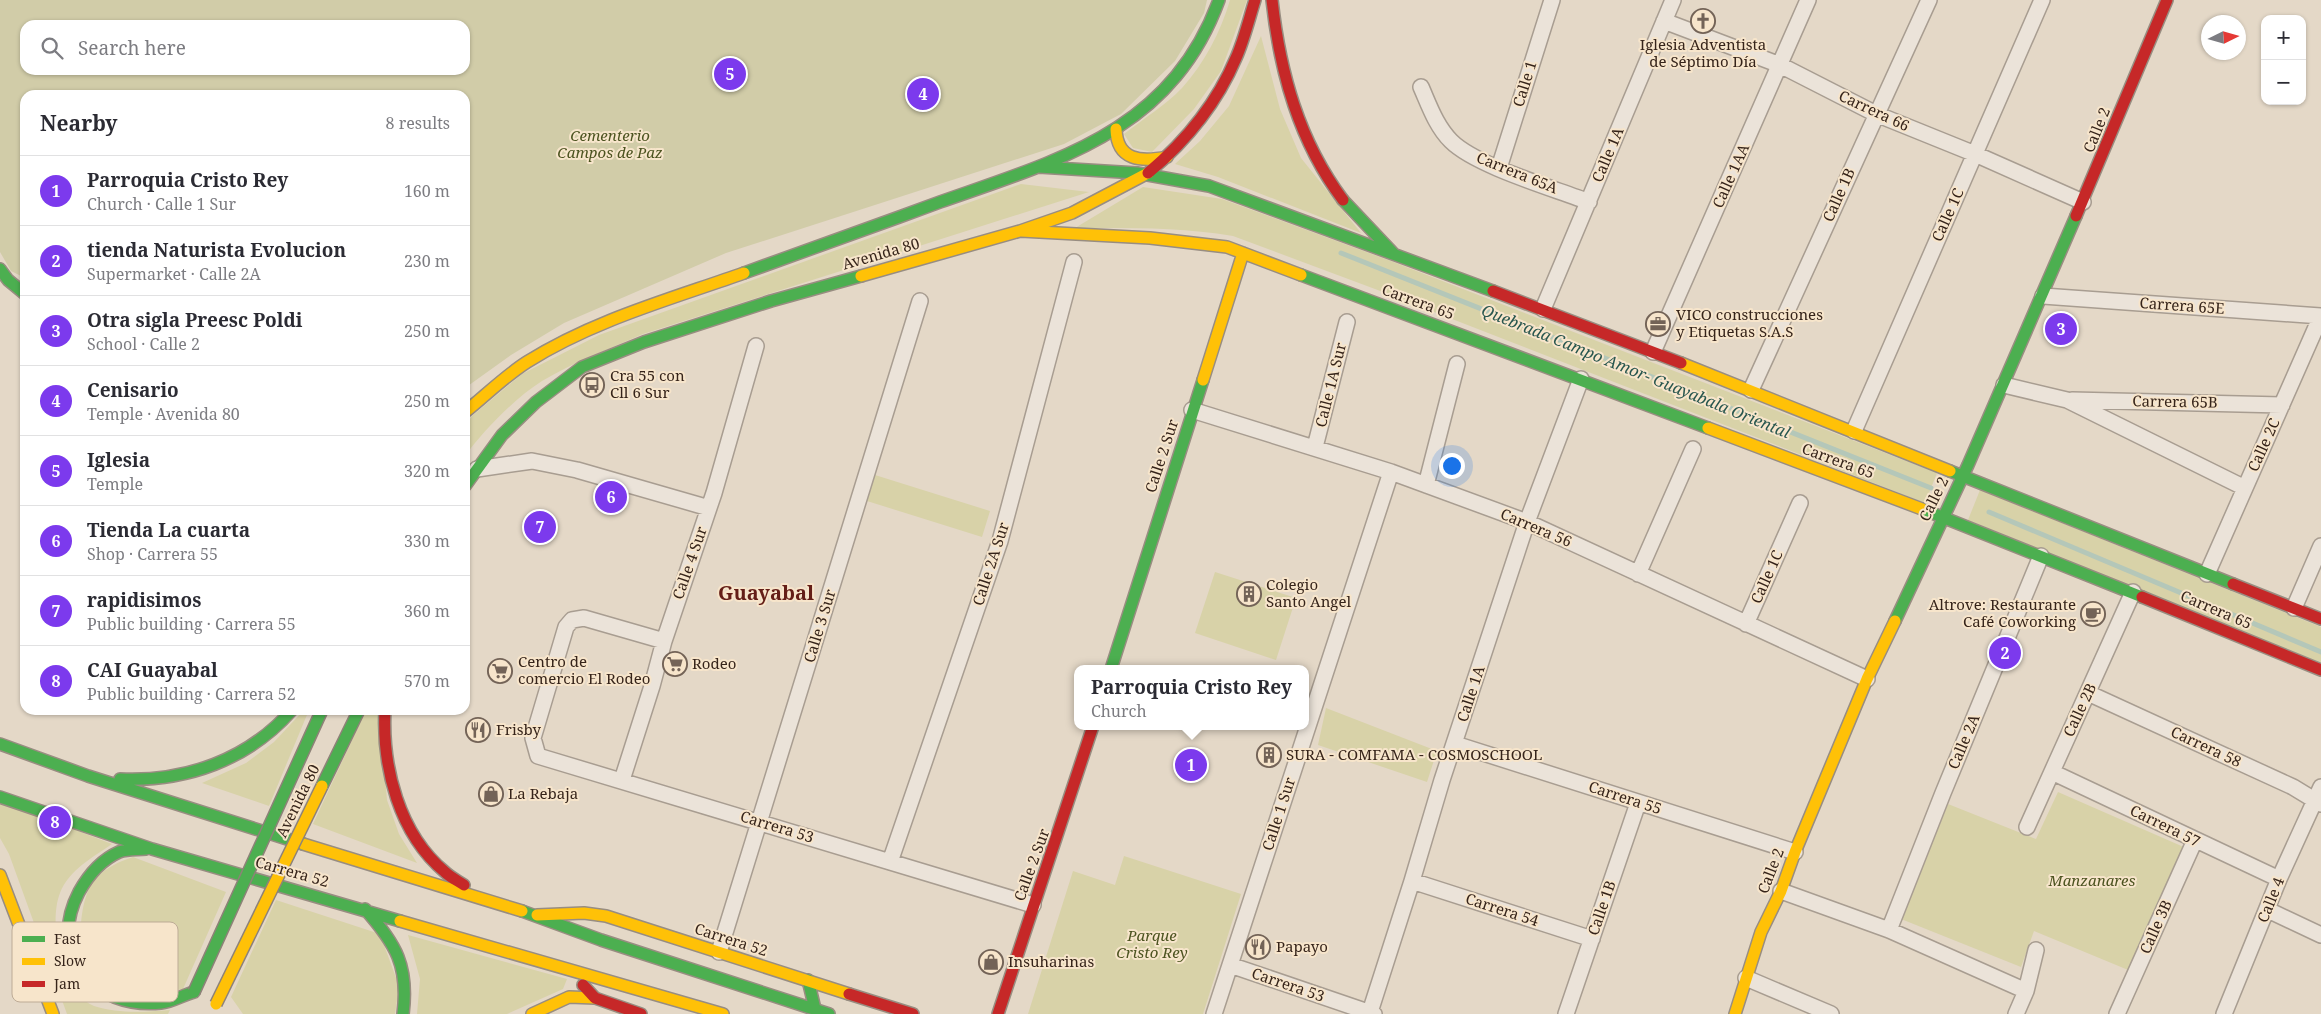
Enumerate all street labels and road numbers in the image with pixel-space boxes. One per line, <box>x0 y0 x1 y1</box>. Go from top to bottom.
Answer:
street label: Calle 1 <box>1508 58 1541 109</box>
street label: Carrera 66 <box>1836 85 1913 135</box>
street label: Calle 2 <box>2078 104 2114 155</box>
street label: Calle 1A <box>1587 124 1628 185</box>
street label: Calle 1AA <box>1707 140 1753 211</box>
street label: Carrera 65A <box>1474 147 1562 198</box>
street label: Calle 1B <box>1817 164 1859 225</box>
street label: Calle 1C <box>1926 185 1968 244</box>
street label: Avenida 80 <box>840 233 922 274</box>
street label: Carrera 65 <box>1379 279 1457 323</box>
street label: Carrera 65E <box>2139 292 2225 318</box>
street label: Calle 1A Sur <box>1310 340 1350 429</box>
street label: Carrera 65B <box>2132 390 2218 412</box>
street label: Calle 2C <box>2242 415 2284 474</box>
street label: Calle 2 Sur <box>1140 416 1182 495</box>
street label: Carrera 65 <box>1799 438 1877 482</box>
street label: Calle 2 <box>1914 473 1952 524</box>
street label: Carrera 56 <box>1498 503 1575 551</box>
street label: Calle 2A Sur <box>967 519 1013 608</box>
street label: Calle 4 Sur <box>667 524 711 602</box>
street label: Calle 1C <box>1745 547 1787 606</box>
street label: Carrera 65 <box>2178 585 2255 633</box>
street label: Calle 3 Sur <box>798 586 840 665</box>
street label: Calle 1A <box>1452 663 1489 724</box>
street label: Calle 2B <box>2058 679 2100 740</box>
street label: Calle 2A <box>1943 711 1984 772</box>
street label: Carrera 58 <box>2168 721 2245 771</box>
street label: Avenida 80 <box>271 761 323 841</box>
street label: Calle 1 Sur <box>1257 774 1299 853</box>
street label: Carrera 55 <box>1586 776 1664 818</box>
street label: Carrera 57 <box>2127 800 2204 851</box>
street label: Carrera 53 <box>738 805 816 847</box>
street label: Calle 2 Sur <box>1009 826 1053 904</box>
street label: Calle 2 <box>1752 845 1788 896</box>
street label: Carrera 52 <box>253 851 331 891</box>
street label: Calle 4 <box>2252 873 2288 925</box>
street label: Calle 1B <box>1582 877 1620 938</box>
street label: Carrera 54 <box>1463 888 1542 930</box>
street label: Calle 3B <box>2134 896 2176 957</box>
street label: Carrera 52 <box>692 918 770 960</box>
street label: Carrera 53 <box>1249 962 1327 1006</box>

